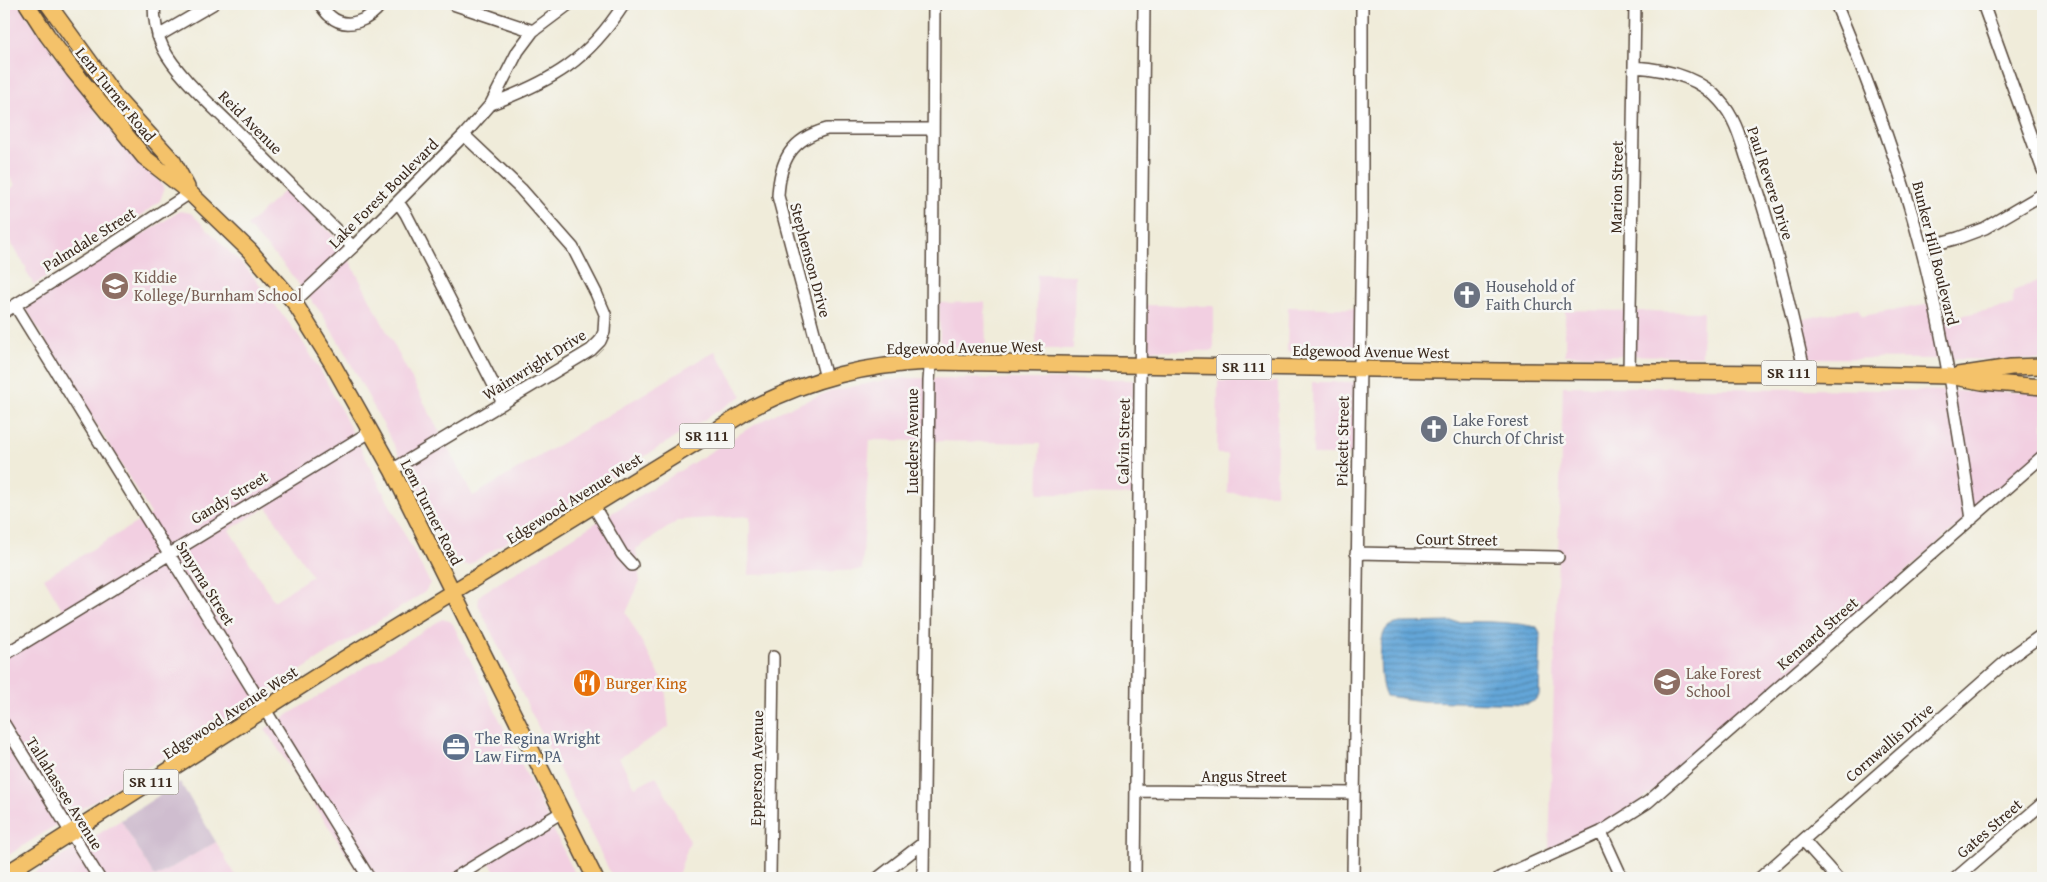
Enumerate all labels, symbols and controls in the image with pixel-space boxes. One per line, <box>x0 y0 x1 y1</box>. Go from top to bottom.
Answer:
street label: Lem Turner Road <box>70 41 162 147</box>
street label: Reid Avenue <box>213 84 289 160</box>
street label: Paul Revere Drive <box>1741 123 1801 243</box>
street label: Lake Forest Boulevard <box>323 132 444 253</box>
street label: Marion Street <box>1603 140 1629 234</box>
street label: Bunker Hill Boulevard <box>1906 178 1966 328</box>
street label: Stephenson Drive <box>784 200 838 320</box>
street label: Palmdale Street <box>38 201 141 277</box>
place label: Kiddie Kollege/Burnham School <box>134 265 303 307</box>
school or university icon: Kiddie Kollege/Burnham School <box>100 271 130 301</box>
place label: Household of Faith Church <box>1486 274 1576 316</box>
church icon: Household of Faith Church <box>1452 280 1482 310</box>
street label: Wainwright Drive <box>477 322 591 406</box>
street label: Edgewood Avenue West <box>886 334 1044 360</box>
street label: Edgewood Avenue West <box>1292 338 1450 364</box>
road number: SR 111 <box>1216 354 1272 380</box>
road number: SR 111 <box>1762 360 1816 386</box>
street label: Lueders Avenue <box>900 388 924 494</box>
street label: Pickett Street <box>1329 395 1355 486</box>
street label: Calvin Street <box>1110 397 1136 484</box>
place label: Lake Forest Church Of Christ <box>1453 408 1565 450</box>
church icon: Lake Forest Church Of Christ <box>1419 414 1449 444</box>
road number: SR 111 <box>680 424 734 448</box>
street label: Edgewood Avenue West <box>501 446 647 550</box>
street label: Lem Turner Road <box>395 455 469 570</box>
street label: Gandy Street <box>186 464 273 530</box>
street label: Court Street <box>1416 526 1498 552</box>
street label: Smyrna Street <box>170 536 242 630</box>
street label: Kennard Street <box>1771 590 1863 675</box>
street label: Edgewood Avenue West <box>158 659 303 765</box>
place label: Lake Forest School <box>1686 661 1762 703</box>
school or university icon: Lake Forest School <box>1652 667 1682 697</box>
restaurant icon: Burger King <box>572 668 602 698</box>
place label: Burger King <box>606 671 687 695</box>
street label: Cornwallis Drive <box>1839 697 1939 787</box>
street label: Epperson Avenue <box>743 710 769 826</box>
place label: The Regina Wright Law Firm, PA <box>475 726 601 768</box>
street label: Tallahassee Avenue <box>21 732 109 854</box>
office icon: The Regina Wright Law Firm, PA <box>441 732 471 762</box>
street label: Angus Street <box>1201 764 1287 788</box>
road number: SR 111 <box>124 770 178 794</box>
street label: Gates Street <box>1951 792 2028 863</box>

